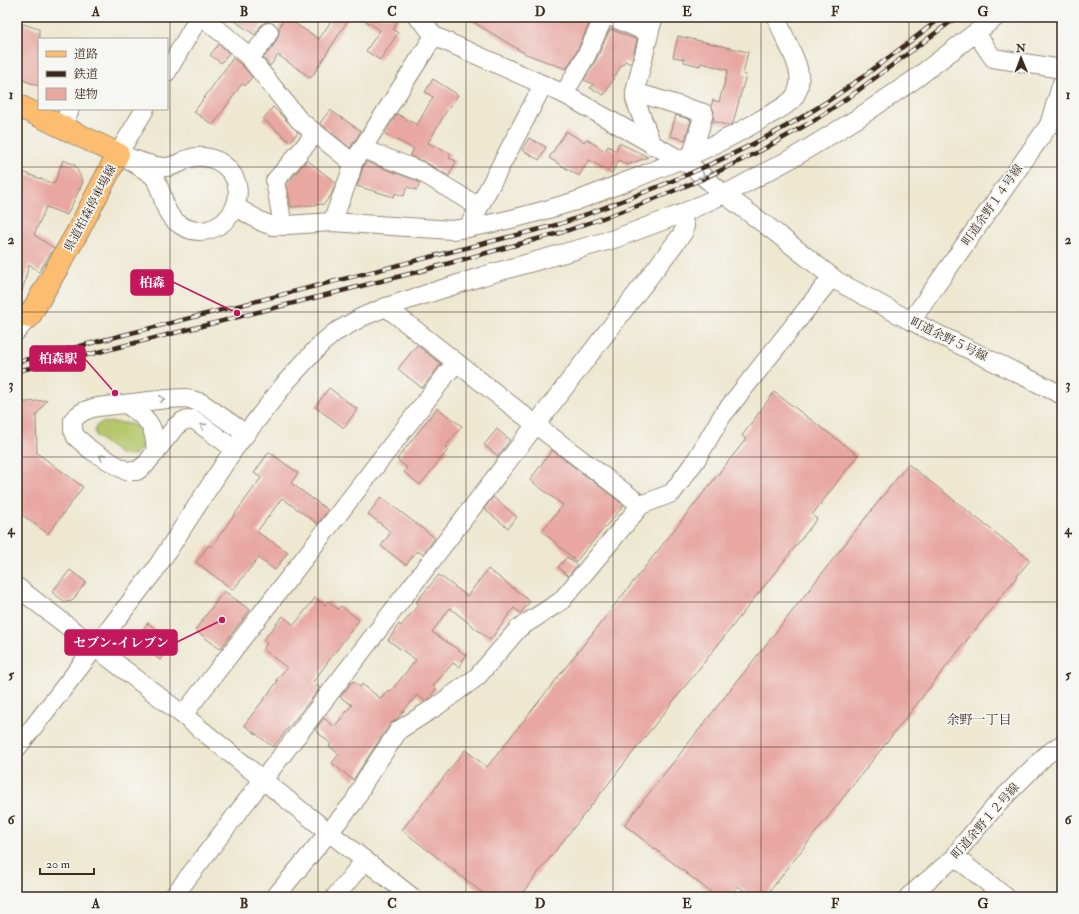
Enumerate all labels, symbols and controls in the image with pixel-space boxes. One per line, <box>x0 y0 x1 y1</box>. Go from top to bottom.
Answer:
text: A <box>91 4 101 20</box>
text: B <box>240 4 248 20</box>
text: C <box>387 4 397 20</box>
text: D <box>535 4 546 20</box>
text: E <box>682 4 692 20</box>
text: F <box>831 4 840 20</box>
text: G <box>978 4 989 20</box>
legend <box>38 38 168 110</box>
north arrow <box>1001 38 1041 78</box>
text: N <box>1015 42 1027 55</box>
text: 道路 <box>74 47 98 62</box>
text: 鉄道 <box>73 67 98 82</box>
text: 1 <box>9 87 14 103</box>
text: 建物 <box>74 87 98 102</box>
text: 1 <box>1066 87 1071 103</box>
street label: 県道柏森停車場線 <box>61 162 120 254</box>
street label: 町道余野１４号線 <box>959 162 1026 249</box>
one-way arrow <box>698 171 705 178</box>
text: 2 <box>8 232 15 248</box>
text: 2 <box>1065 232 1072 248</box>
callout: 柏森 <box>131 270 173 295</box>
text: 柏森 <box>139 275 165 291</box>
street label: 町道余野５号線 <box>908 314 990 365</box>
callout: 柏森駅 <box>30 346 85 371</box>
text: 柏森駅 <box>38 351 78 367</box>
text: 3 <box>9 377 14 393</box>
text: 3 <box>1066 377 1071 393</box>
one-way arrow <box>159 395 165 404</box>
one-way arrow <box>200 424 207 431</box>
one-way arrow <box>99 454 106 461</box>
text: 4 <box>6 522 15 538</box>
text: 4 <box>1063 522 1072 538</box>
callout: セブン-イレブン <box>65 630 177 655</box>
text: セブン-イレブン <box>73 635 169 651</box>
text: 5 <box>8 667 14 683</box>
text: 5 <box>1065 667 1071 683</box>
district label: 余野一丁目 <box>946 712 1012 728</box>
street label: 町道余野１２号線 <box>948 780 1023 862</box>
text: 6 <box>8 812 16 828</box>
text: 6 <box>1065 812 1073 828</box>
scale bar <box>40 850 94 876</box>
text: 20 m <box>46 857 71 872</box>
text: A <box>91 896 101 912</box>
text: B <box>240 896 248 912</box>
text: C <box>387 896 397 912</box>
text: D <box>535 896 546 912</box>
text: E <box>682 896 692 912</box>
text: F <box>831 896 840 912</box>
text: G <box>978 896 989 912</box>

